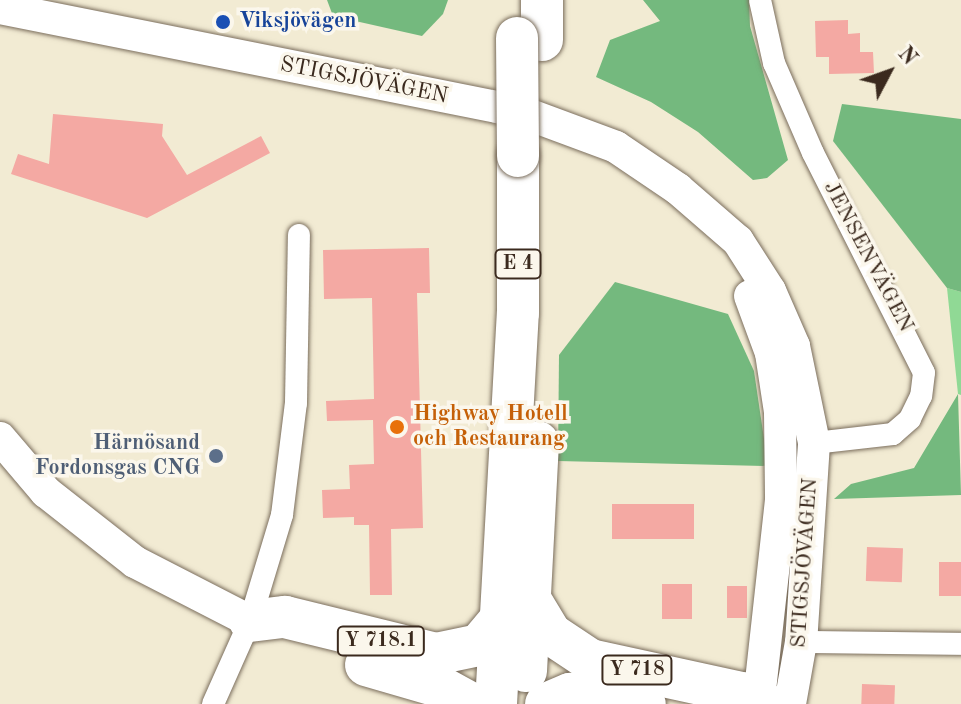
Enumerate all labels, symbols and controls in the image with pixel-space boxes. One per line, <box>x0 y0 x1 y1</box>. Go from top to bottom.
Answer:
place label: Viksjövägen <box>239 9 357 35</box>
marker: Viksjövägen <box>214 13 232 31</box>
north arrow <box>849 32 929 112</box>
text: N <box>893 43 921 70</box>
street label: STIGSJÖVÄGEN <box>278 52 450 110</box>
street label: JENSENVÄGEN <box>817 177 919 337</box>
road number: E 4 <box>494 248 542 280</box>
place label: Highway Hotell och Restaurang <box>413 401 568 452</box>
marker: Highway Hotell och Restaurang <box>388 418 406 436</box>
place label: Härnösand Fordonsgas CNG <box>35 430 200 482</box>
marker: Härnösand Fordonsgas CNG <box>207 447 225 465</box>
street label: STIGSJÖVÄGEN <box>786 477 824 649</box>
road number: Y 718.1 <box>335 625 427 657</box>
road number: Y 718 <box>601 654 673 686</box>

